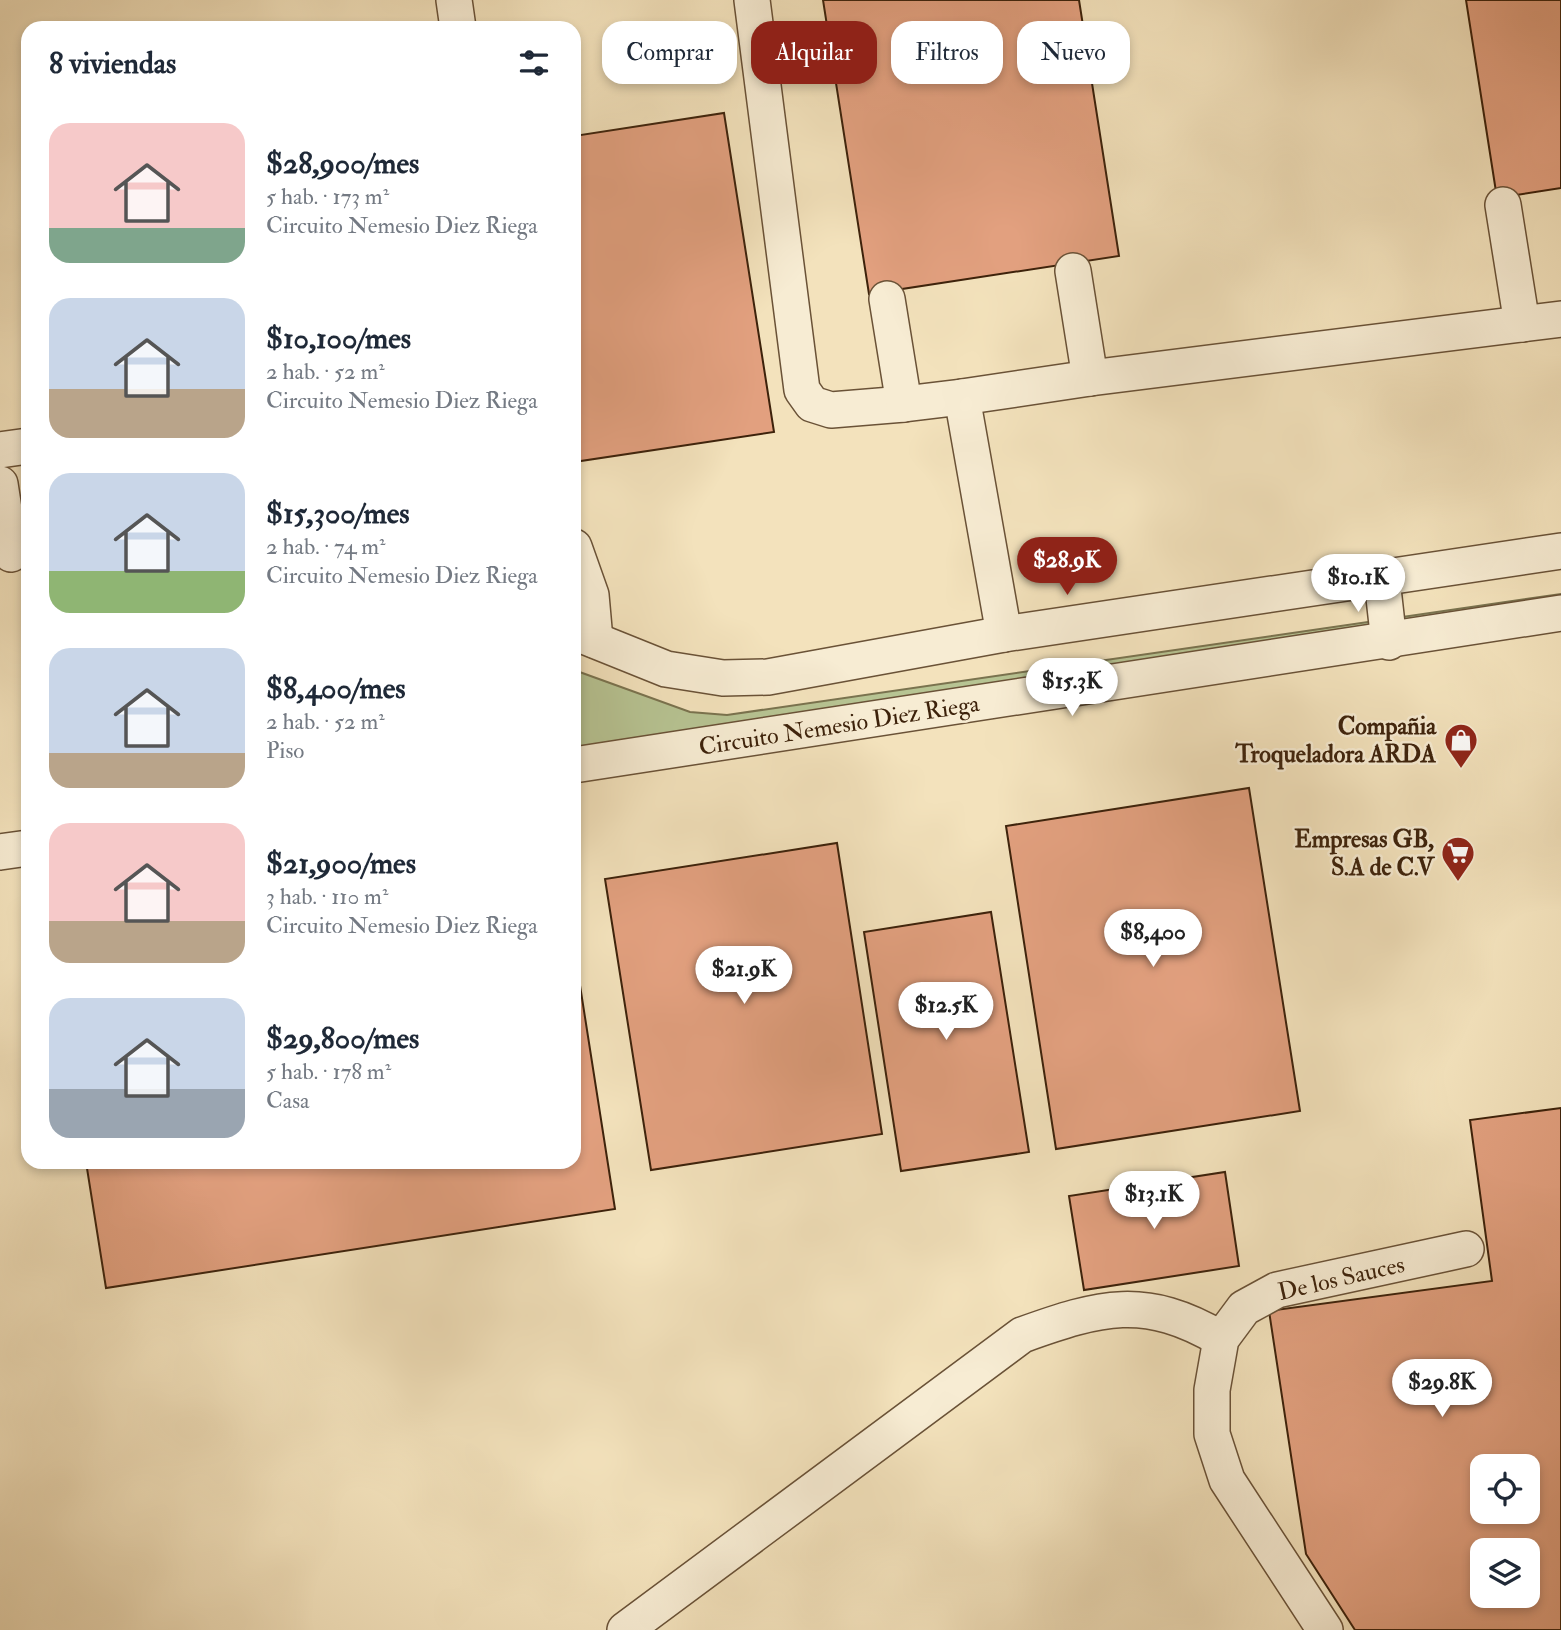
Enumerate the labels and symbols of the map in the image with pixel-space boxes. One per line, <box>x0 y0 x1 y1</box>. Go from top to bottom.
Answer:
pin: $28.9K <box>1010 538 1124 597</box>
pin: $10.1K <box>1301 554 1415 614</box>
pin: $15.3K <box>1015 658 1129 718</box>
street label: Circuito Nemesio Diez Riega <box>697 688 983 763</box>
place label: Compañia Troqueladora ARDA <box>1234 711 1437 770</box>
shop icon: Compañia Troqueladora ARDA <box>1442 721 1480 770</box>
place label: Empresas GB, S.A de C.V <box>1294 824 1436 883</box>
supermarket icon: Empresas GB, S.A de C.V <box>1439 834 1477 883</box>
pin: $8,400 <box>1096 909 1210 969</box>
pin: $21.9K <box>687 946 801 1006</box>
pin: $12.5K <box>889 982 1003 1042</box>
pin: $13.1K <box>1097 1172 1211 1231</box>
street label: De los Sauces <box>1275 1249 1407 1308</box>
pin: $29.8K <box>1385 1360 1499 1419</box>

